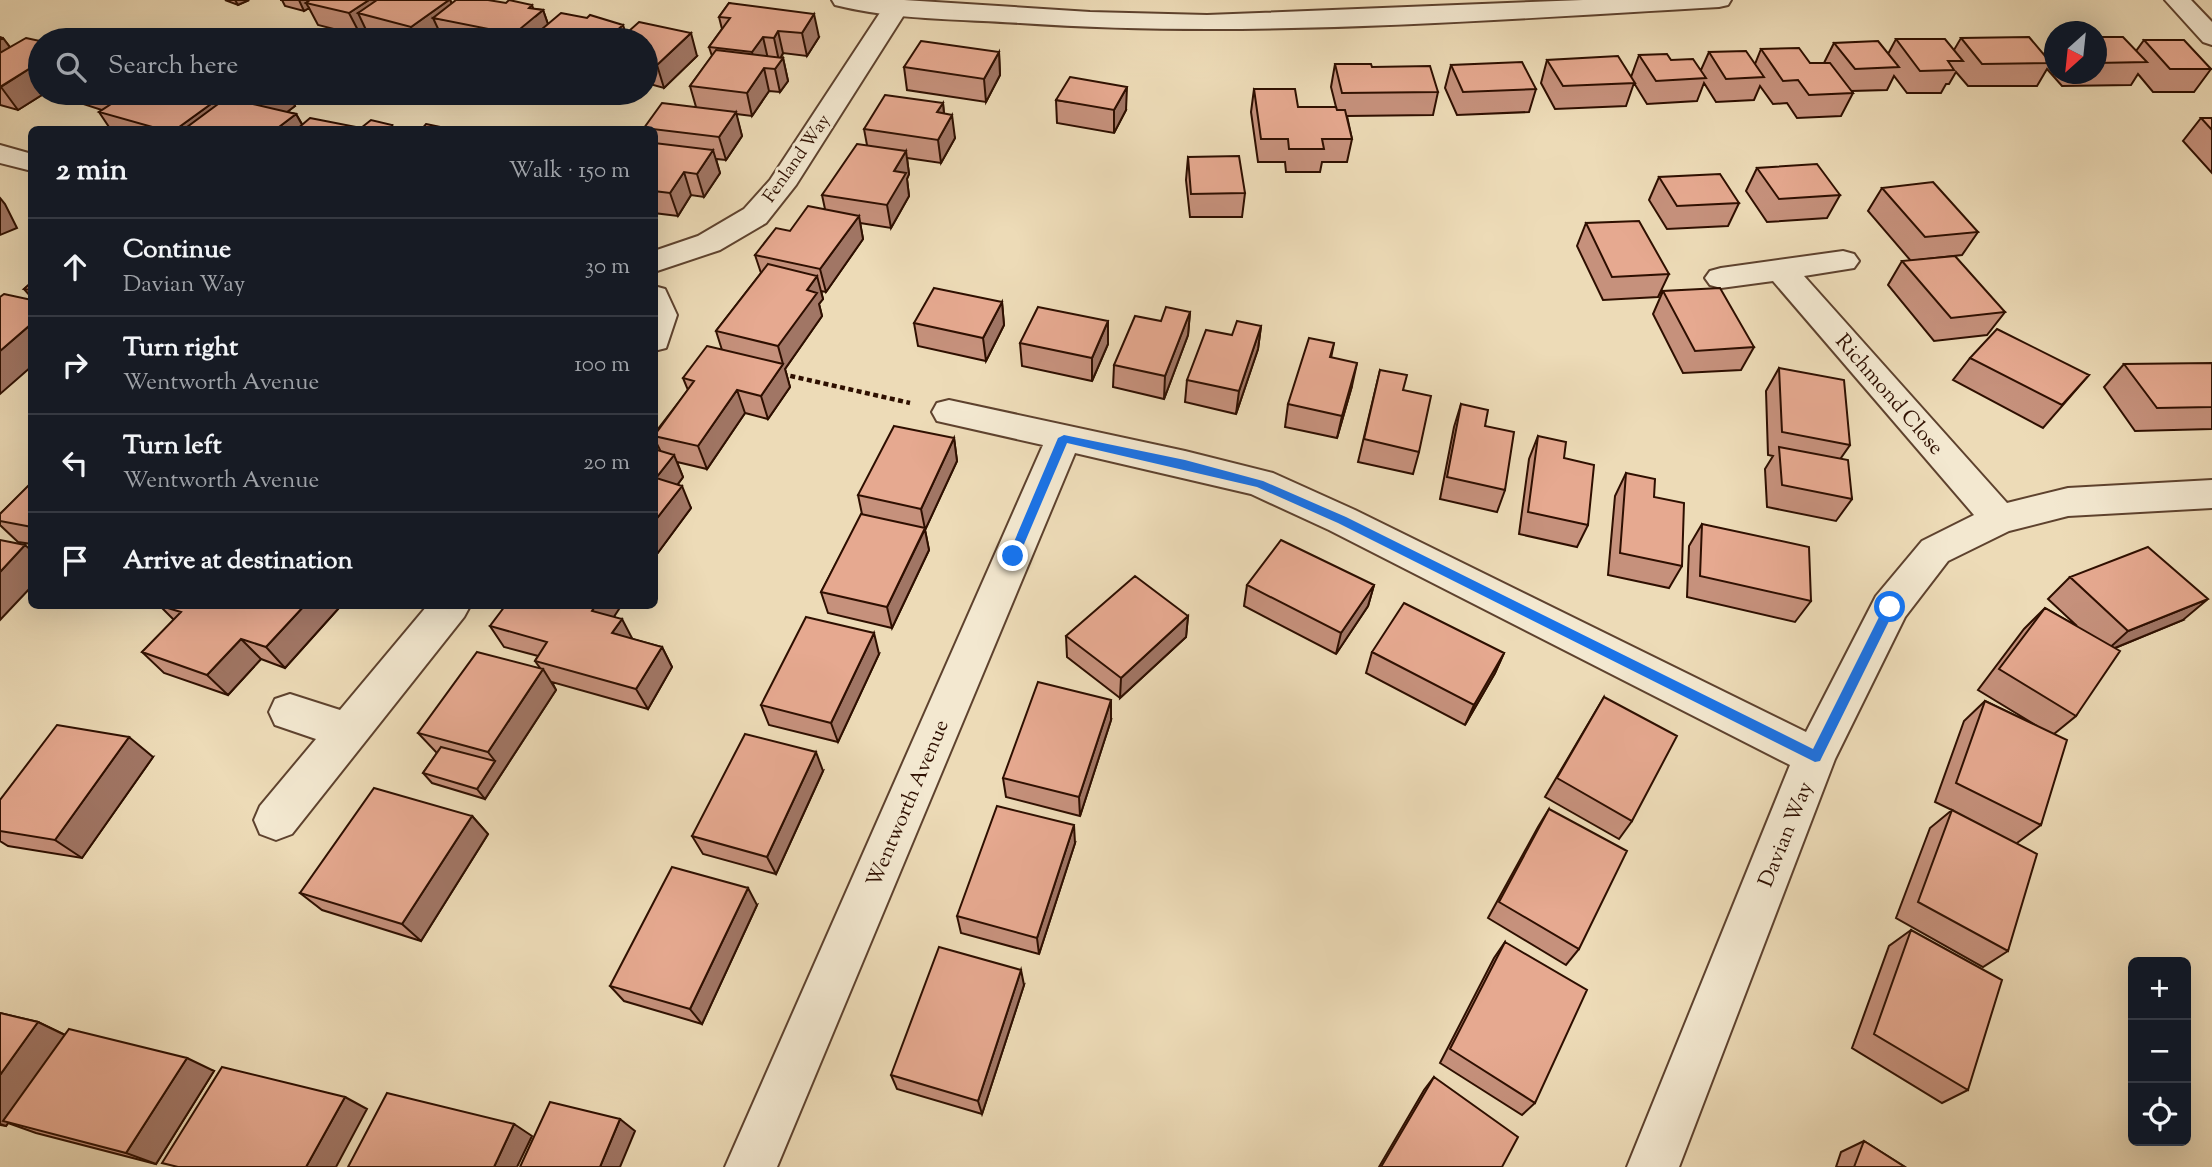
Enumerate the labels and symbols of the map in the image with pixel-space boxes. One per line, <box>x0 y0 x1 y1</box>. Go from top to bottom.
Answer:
north arrow <box>2044 21 2107 84</box>
street label: Fenland Way <box>758 110 838 209</box>
street label: Richmond Close <box>1827 328 1950 462</box>
route end <box>997 540 1028 571</box>
route start <box>1874 591 1905 622</box>
street label: Wentworth Avenue <box>860 716 958 892</box>
street label: Davian Way <box>1752 777 1822 892</box>

